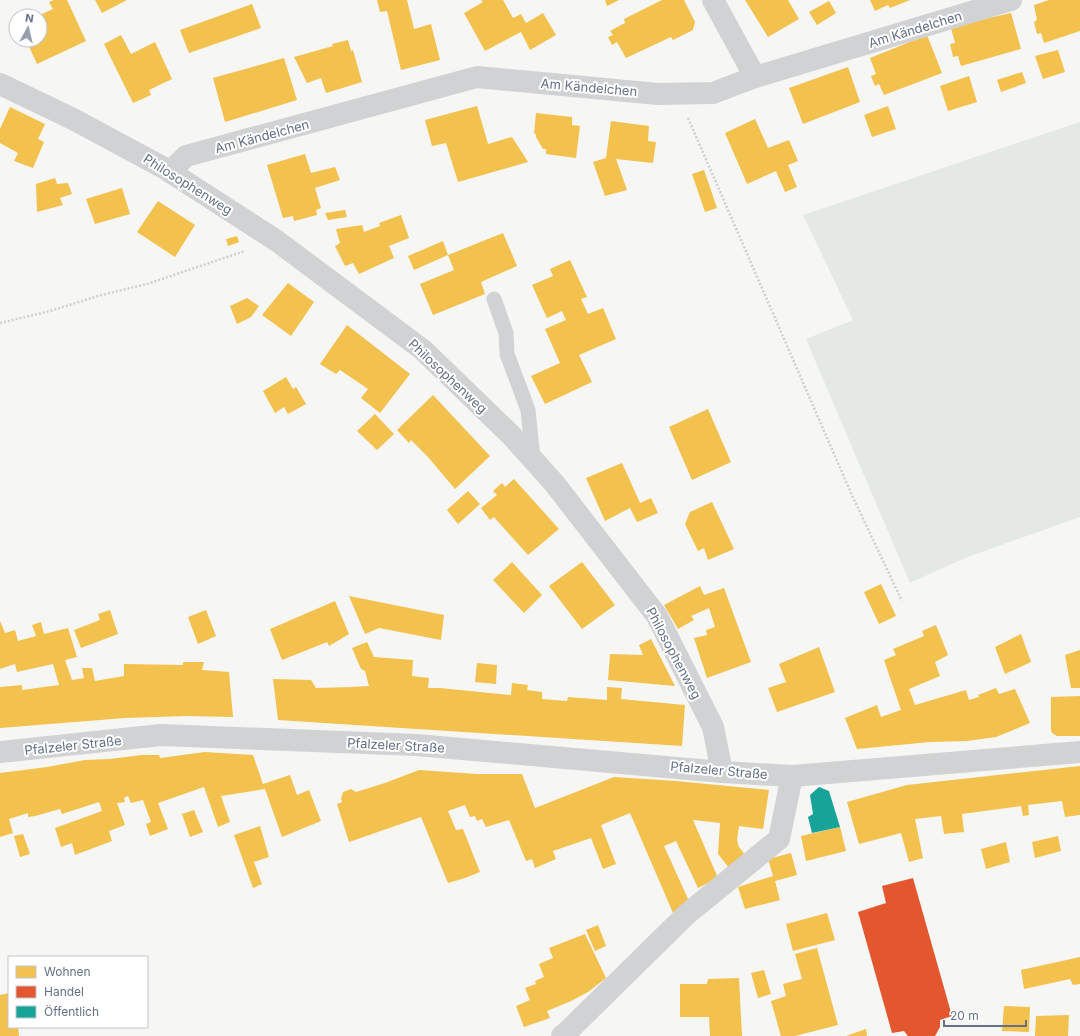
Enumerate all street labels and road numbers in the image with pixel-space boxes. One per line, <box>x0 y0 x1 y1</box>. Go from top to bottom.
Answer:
street label: Am Kändelchen <box>866 7 964 51</box>
street label: Am Kändelchen <box>540 75 638 99</box>
street label: Am Kändelchen <box>213 116 311 156</box>
street label: Philosophenweg <box>141 150 235 218</box>
street label: Philosophenweg <box>405 336 491 416</box>
street label: Philosophenweg <box>643 604 705 702</box>
street label: Pfalzeler Straße <box>24 732 122 758</box>
street label: Pfalzeler Straße <box>347 734 445 756</box>
street label: Pfalzeler Straße <box>670 758 768 782</box>

